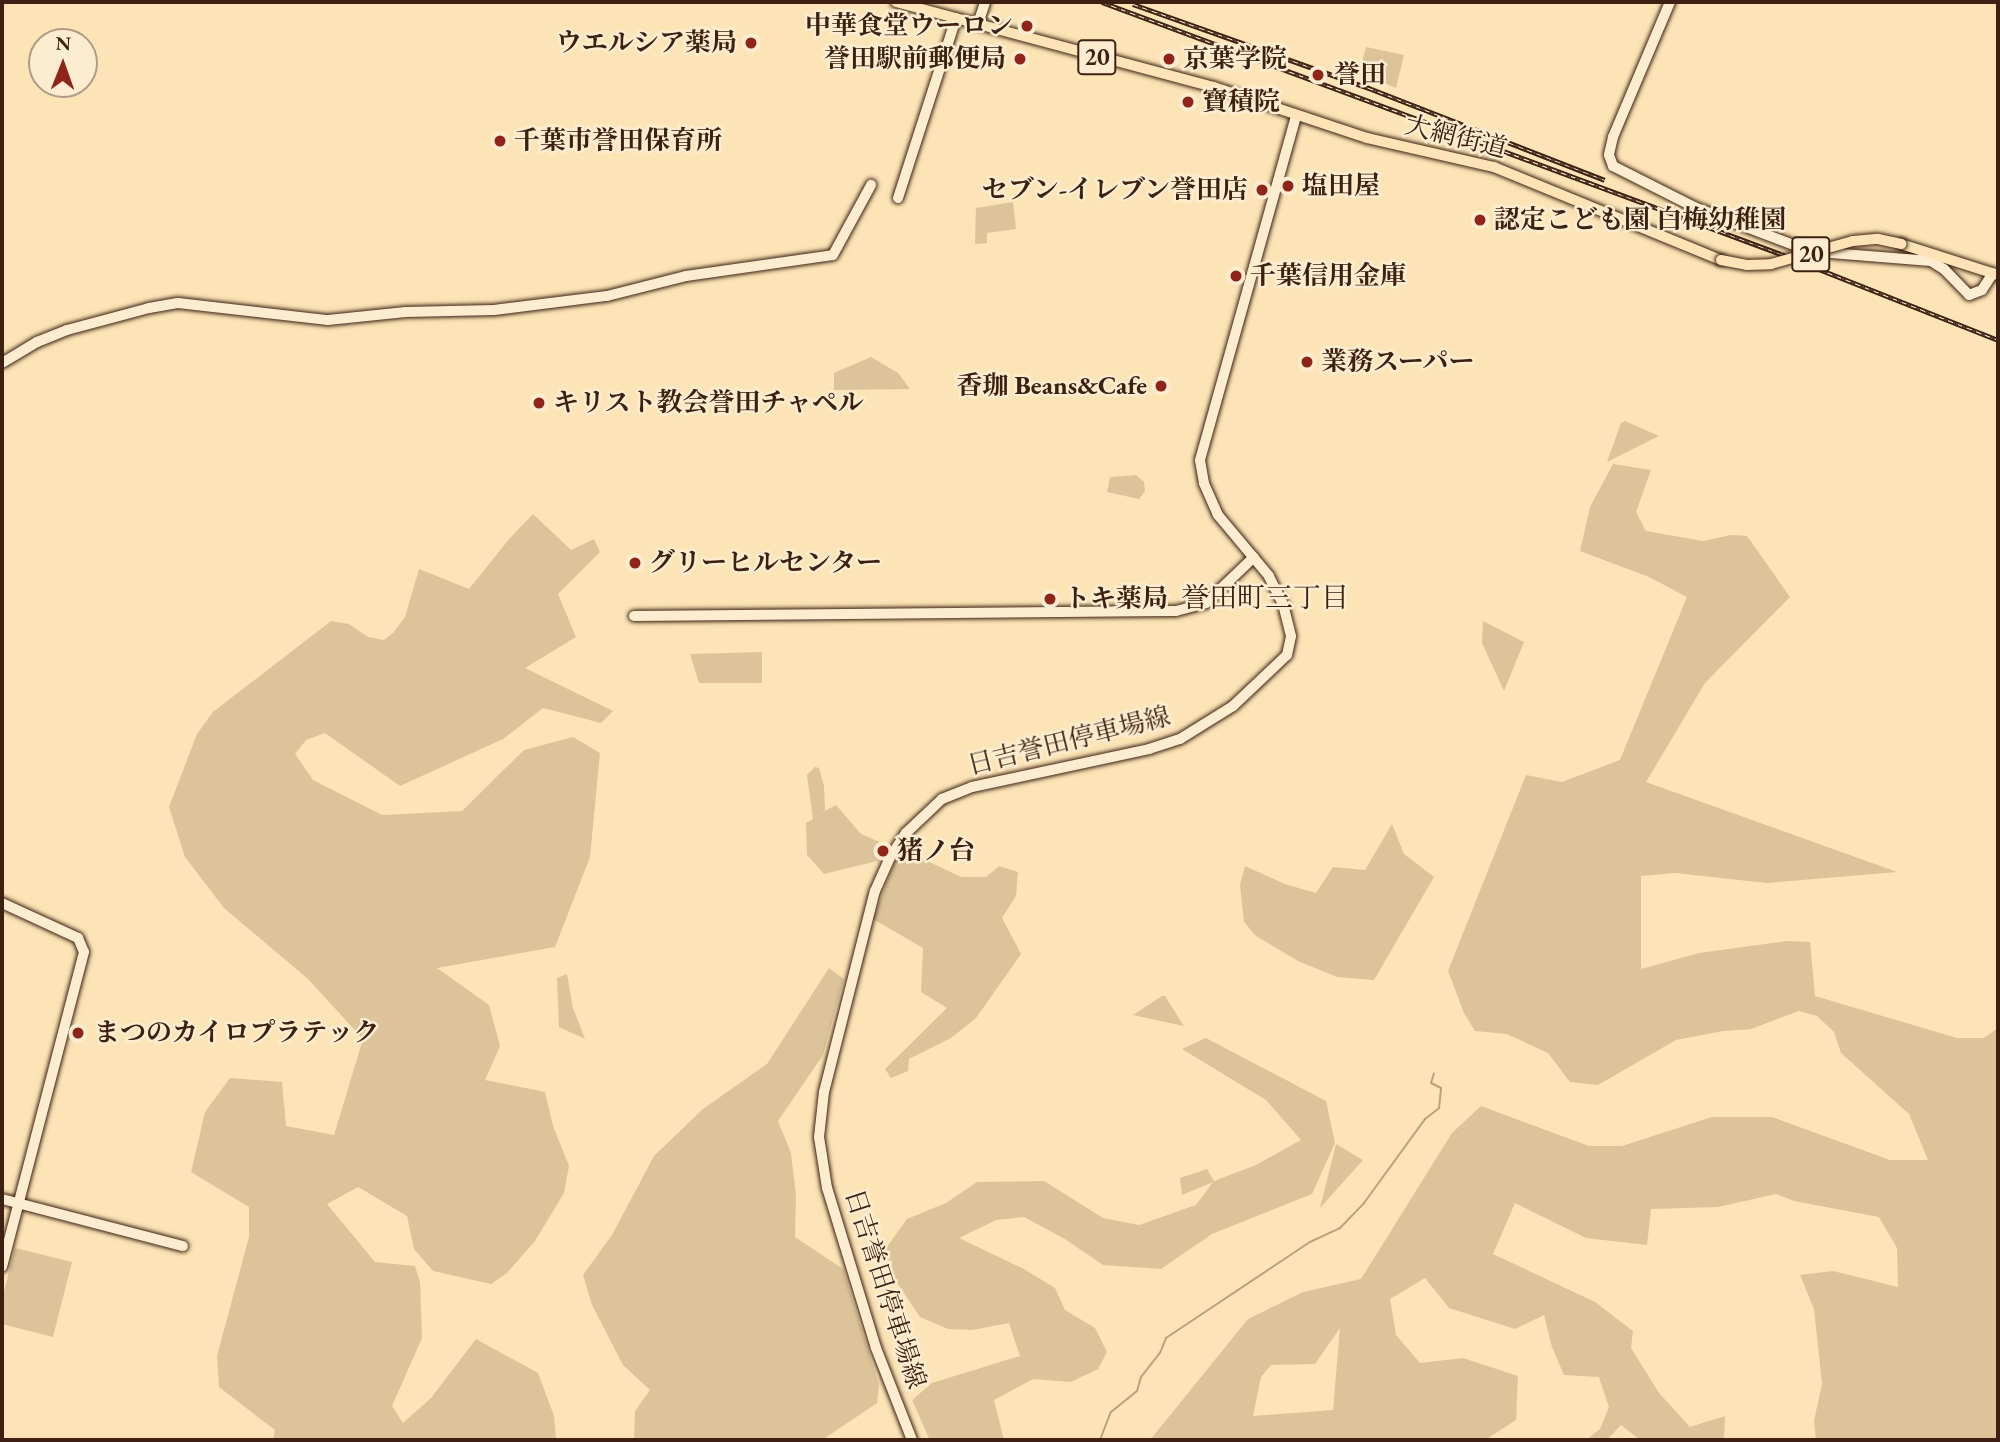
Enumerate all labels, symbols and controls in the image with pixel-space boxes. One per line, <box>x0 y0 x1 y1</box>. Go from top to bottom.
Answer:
place label: 中華食堂ウーロン <box>805 10 1013 42</box>
marker: 中華食堂ウーロン <box>1019 18 1035 34</box>
place label: ウエルシア薬局 <box>555 27 737 59</box>
north arrow <box>28 28 98 98</box>
text: N <box>55 31 71 56</box>
marker: ウエルシア薬局 <box>743 35 759 51</box>
road number: 20 <box>1076 36 1118 78</box>
place label: 誉田駅前郵便局 <box>824 43 1006 75</box>
place label: 京葉学院 <box>1183 43 1287 75</box>
marker: 誉田駅前郵便局 <box>1012 51 1028 67</box>
marker: 京葉学院 <box>1161 51 1177 67</box>
place label: 誉田 <box>1334 59 1386 91</box>
marker: 誉田 <box>1308 65 1328 85</box>
place label: 寶積院 <box>1202 86 1280 118</box>
marker: 寶積院 <box>1180 94 1196 110</box>
street label: 大網街道 <box>1402 109 1510 165</box>
place label: 千葉市誉田保育所 <box>514 125 722 157</box>
marker: 千葉市誉田保育所 <box>492 133 508 149</box>
place label: 塩田屋 <box>1302 170 1380 202</box>
place label: セブン-イレブン誉田店 <box>980 174 1248 206</box>
marker: 塩田屋 <box>1280 178 1296 194</box>
marker: セブン-イレブン誉田店 <box>1254 182 1270 198</box>
place label: 認定こども園 白梅幼稚園 <box>1494 204 1786 236</box>
marker: 認定こども園 白梅幼稚園 <box>1472 212 1488 228</box>
road number: 20 <box>1790 233 1832 274</box>
place label: 千葉信用金庫 <box>1250 260 1406 292</box>
marker: 千葉信用金庫 <box>1228 268 1244 284</box>
place label: 業務スーパー <box>1321 346 1476 378</box>
marker: 業務スーパー <box>1299 354 1315 370</box>
place label: 香珈 Beans&Cafe <box>956 370 1147 402</box>
marker: 香珈 Beans&Cafe <box>1153 378 1169 394</box>
place label: キリスト教会誉田チャペル <box>553 387 865 419</box>
marker: キリスト教会誉田チャペル <box>531 395 547 411</box>
place label: グリーヒルセンター <box>649 547 883 579</box>
marker: グリーヒルセンター <box>627 555 643 571</box>
district label: 誉田町三丁目 <box>1181 580 1349 614</box>
place label: トキ薬局 <box>1064 583 1168 615</box>
marker: トキ薬局 <box>1042 591 1058 607</box>
street label: 日吉誉田停車場線 <box>964 701 1174 781</box>
place label: 猪ノ台 <box>897 835 975 867</box>
marker: 猪ノ台 <box>875 843 891 859</box>
place label: まつのカイロプラテック <box>94 1017 380 1049</box>
marker: まつのカイロプラテック <box>68 1023 88 1043</box>
street label: 日吉誉田停車場線 <box>838 1185 932 1393</box>

